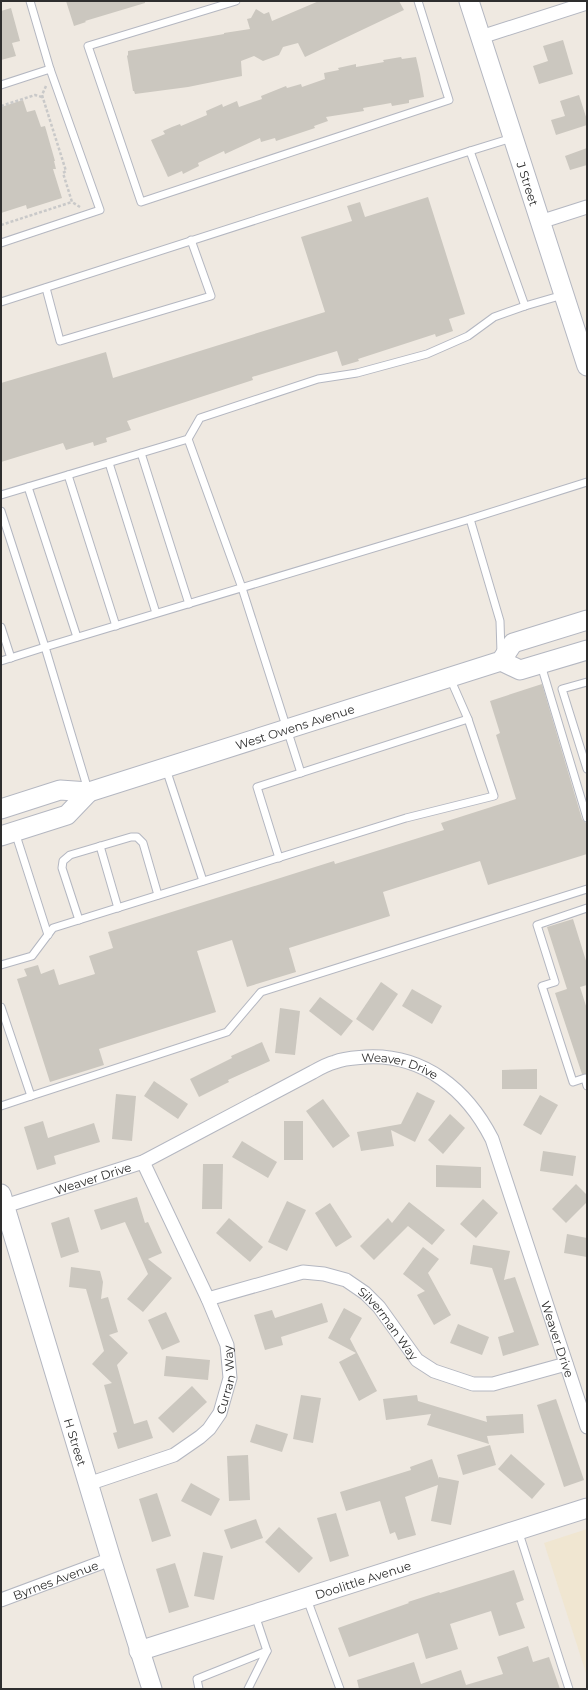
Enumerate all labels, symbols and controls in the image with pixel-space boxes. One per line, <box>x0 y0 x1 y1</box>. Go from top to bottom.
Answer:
street label: J Street <box>514 159 542 208</box>
street label: West Owens Avenue <box>233 701 356 752</box>
street label: Weaver Drive <box>361 1049 441 1082</box>
street label: Weaver Drive <box>52 1159 133 1197</box>
street label: Silverman Way <box>356 1283 422 1363</box>
street label: Weaver Drive <box>538 1299 578 1379</box>
street label: Curran Way <box>213 1344 238 1416</box>
street label: H Street <box>61 1416 90 1468</box>
street label: Byrnes Avenue <box>11 1557 100 1602</box>
street label: Doolittle Avenue <box>313 1557 413 1602</box>

